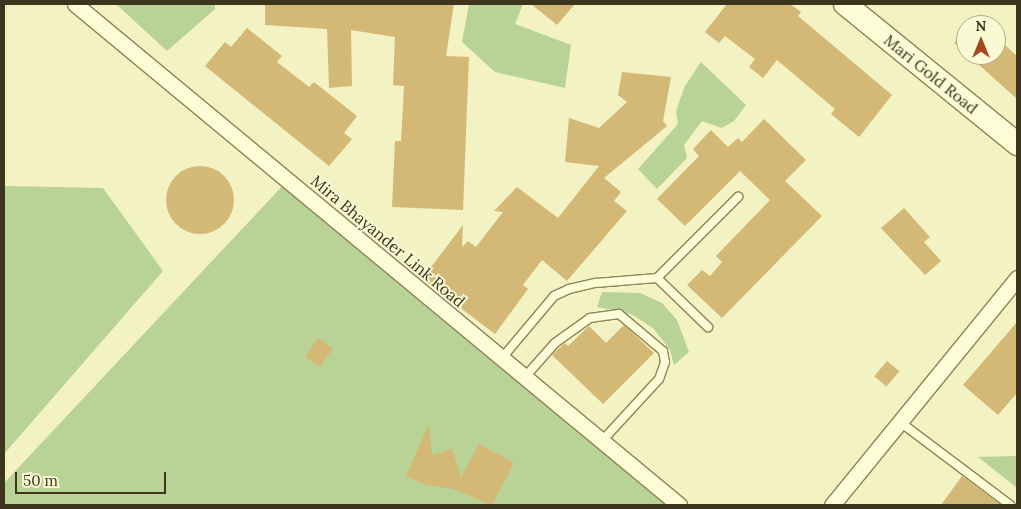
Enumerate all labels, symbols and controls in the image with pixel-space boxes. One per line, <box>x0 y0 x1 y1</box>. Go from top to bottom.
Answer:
north arrow <box>956 15 1006 65</box>
text: N <box>976 17 986 35</box>
street label: Mari Gold Road <box>880 30 982 118</box>
street label: Mira Bhayander Link Road <box>307 171 469 311</box>
scale bar <box>18 462 169 494</box>
text: 50 m <box>23 471 58 490</box>

